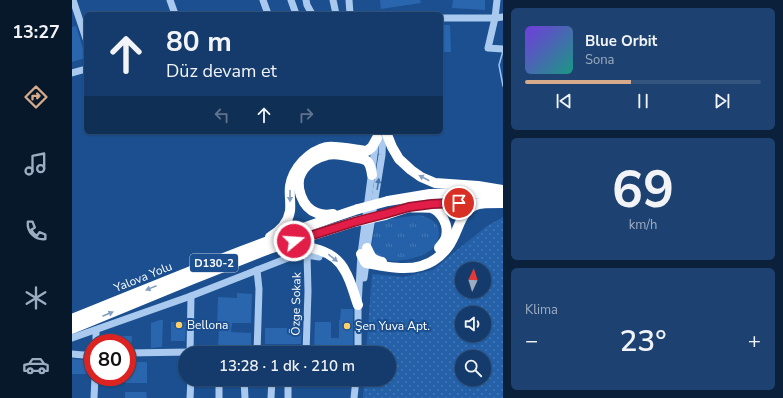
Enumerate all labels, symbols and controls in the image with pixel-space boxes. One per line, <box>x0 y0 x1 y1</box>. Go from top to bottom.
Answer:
text: 13:27 <box>12 20 60 44</box>
text: 80 m <box>166 23 232 61</box>
icon: ahead <box>100 28 152 80</box>
text: Blue Orbit <box>585 31 657 51</box>
text: Sona <box>585 51 615 69</box>
text: Düz devam et <box>166 59 277 83</box>
icon: directions <box>22 83 50 111</box>
icon: previous <box>553 90 575 112</box>
icon: pause <box>632 90 654 112</box>
icon: next <box>711 90 733 112</box>
icon: left <box>211 104 233 126</box>
icon: ahead <box>253 104 275 126</box>
icon: right <box>295 104 317 126</box>
icon: music <box>22 150 50 178</box>
text: 69 <box>612 154 674 225</box>
one-way arrow <box>418 175 430 181</box>
one-way arrow <box>375 178 381 190</box>
pin <box>442 186 476 220</box>
one-way arrow <box>287 190 293 203</box>
icon: arrive <box>448 192 470 214</box>
text: km/h <box>629 216 657 234</box>
icon: phone <box>22 217 50 245</box>
position arrow <box>273 220 315 262</box>
road number: D130-2 <box>190 254 238 272</box>
one-way arrow <box>328 254 339 262</box>
street label: Yalova Yolu <box>111 258 174 296</box>
north arrow <box>455 262 491 298</box>
map controls <box>455 262 491 386</box>
street label: Özge Sokak <box>287 271 305 336</box>
icon: climate <box>22 284 50 312</box>
one-way arrow <box>145 285 157 291</box>
text: Klima <box>525 301 558 319</box>
button: sound <box>455 306 491 342</box>
one-way arrow <box>103 311 115 317</box>
place label: Bellona <box>187 317 228 333</box>
place label: Şen Yuva Apt. <box>355 318 430 334</box>
marker: Bellona <box>174 320 184 330</box>
marker: Şen Yuva Apt. <box>342 321 352 331</box>
text: 23° <box>619 321 667 362</box>
text: − <box>525 326 538 356</box>
text: + <box>748 326 761 356</box>
speed limit sign: 80 <box>84 334 136 386</box>
button: search <box>455 350 491 386</box>
icon: car <box>22 351 50 379</box>
text: 13:28 · 1 dk · 210 m <box>219 356 355 376</box>

